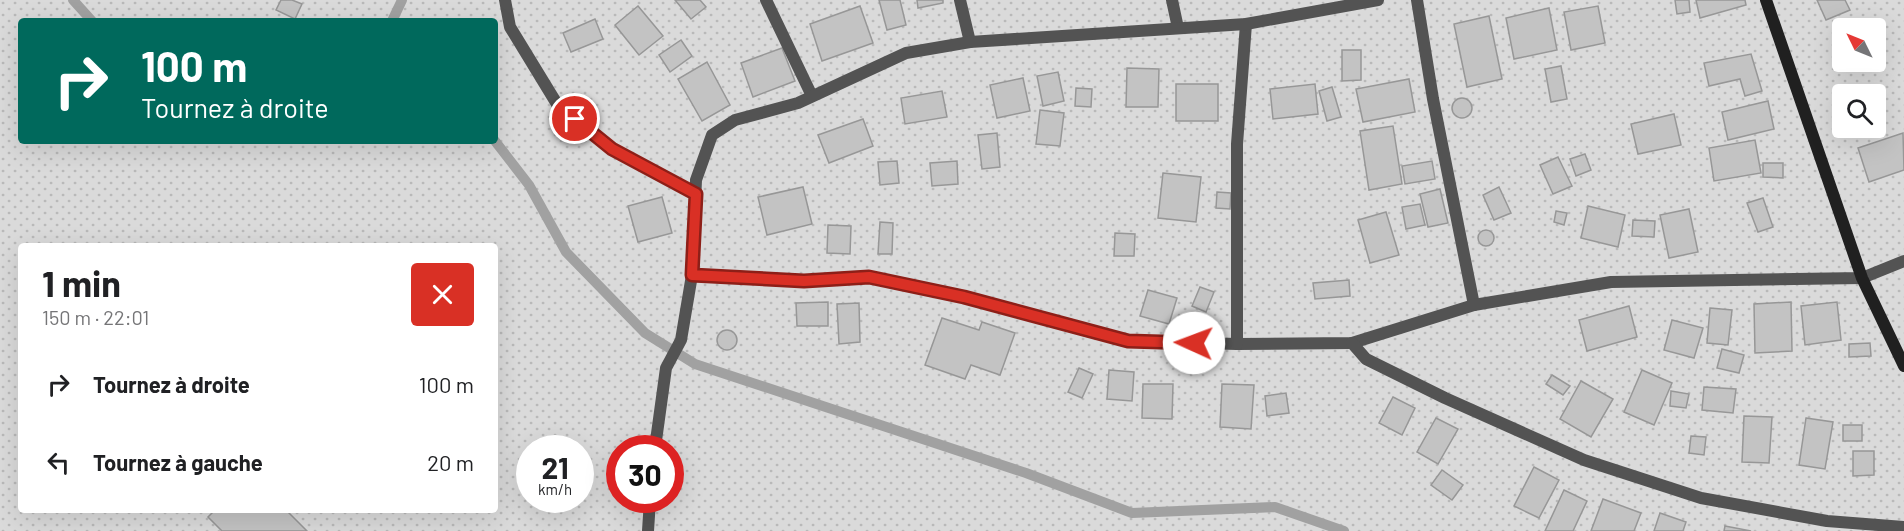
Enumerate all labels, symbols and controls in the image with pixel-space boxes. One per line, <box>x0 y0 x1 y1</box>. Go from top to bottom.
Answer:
north arrow <box>1832 18 1886 72</box>
map controls <box>1832 18 1886 138</box>
text: 100 m <box>141 40 247 90</box>
icon: right <box>42 42 120 120</box>
button: search <box>1832 84 1886 138</box>
text: Tournez à droite <box>141 91 329 123</box>
pin <box>549 93 600 144</box>
icon: arrive <box>558 102 591 135</box>
text: 1 min <box>42 261 121 304</box>
button: close <box>411 263 474 326</box>
text: 150 m · 22:01 <box>42 305 149 329</box>
position arrow <box>1162 311 1226 375</box>
icon: right <box>42 368 75 401</box>
text: Tournez à droite <box>93 371 250 397</box>
text: 100 m <box>419 371 474 397</box>
speed limit sign: 30 <box>606 435 684 513</box>
icon: left <box>42 446 75 479</box>
text: Tournez à gauche <box>93 449 263 475</box>
text: 20 m <box>427 449 474 475</box>
text: 21 <box>541 449 569 485</box>
text: km/h <box>538 480 572 498</box>

